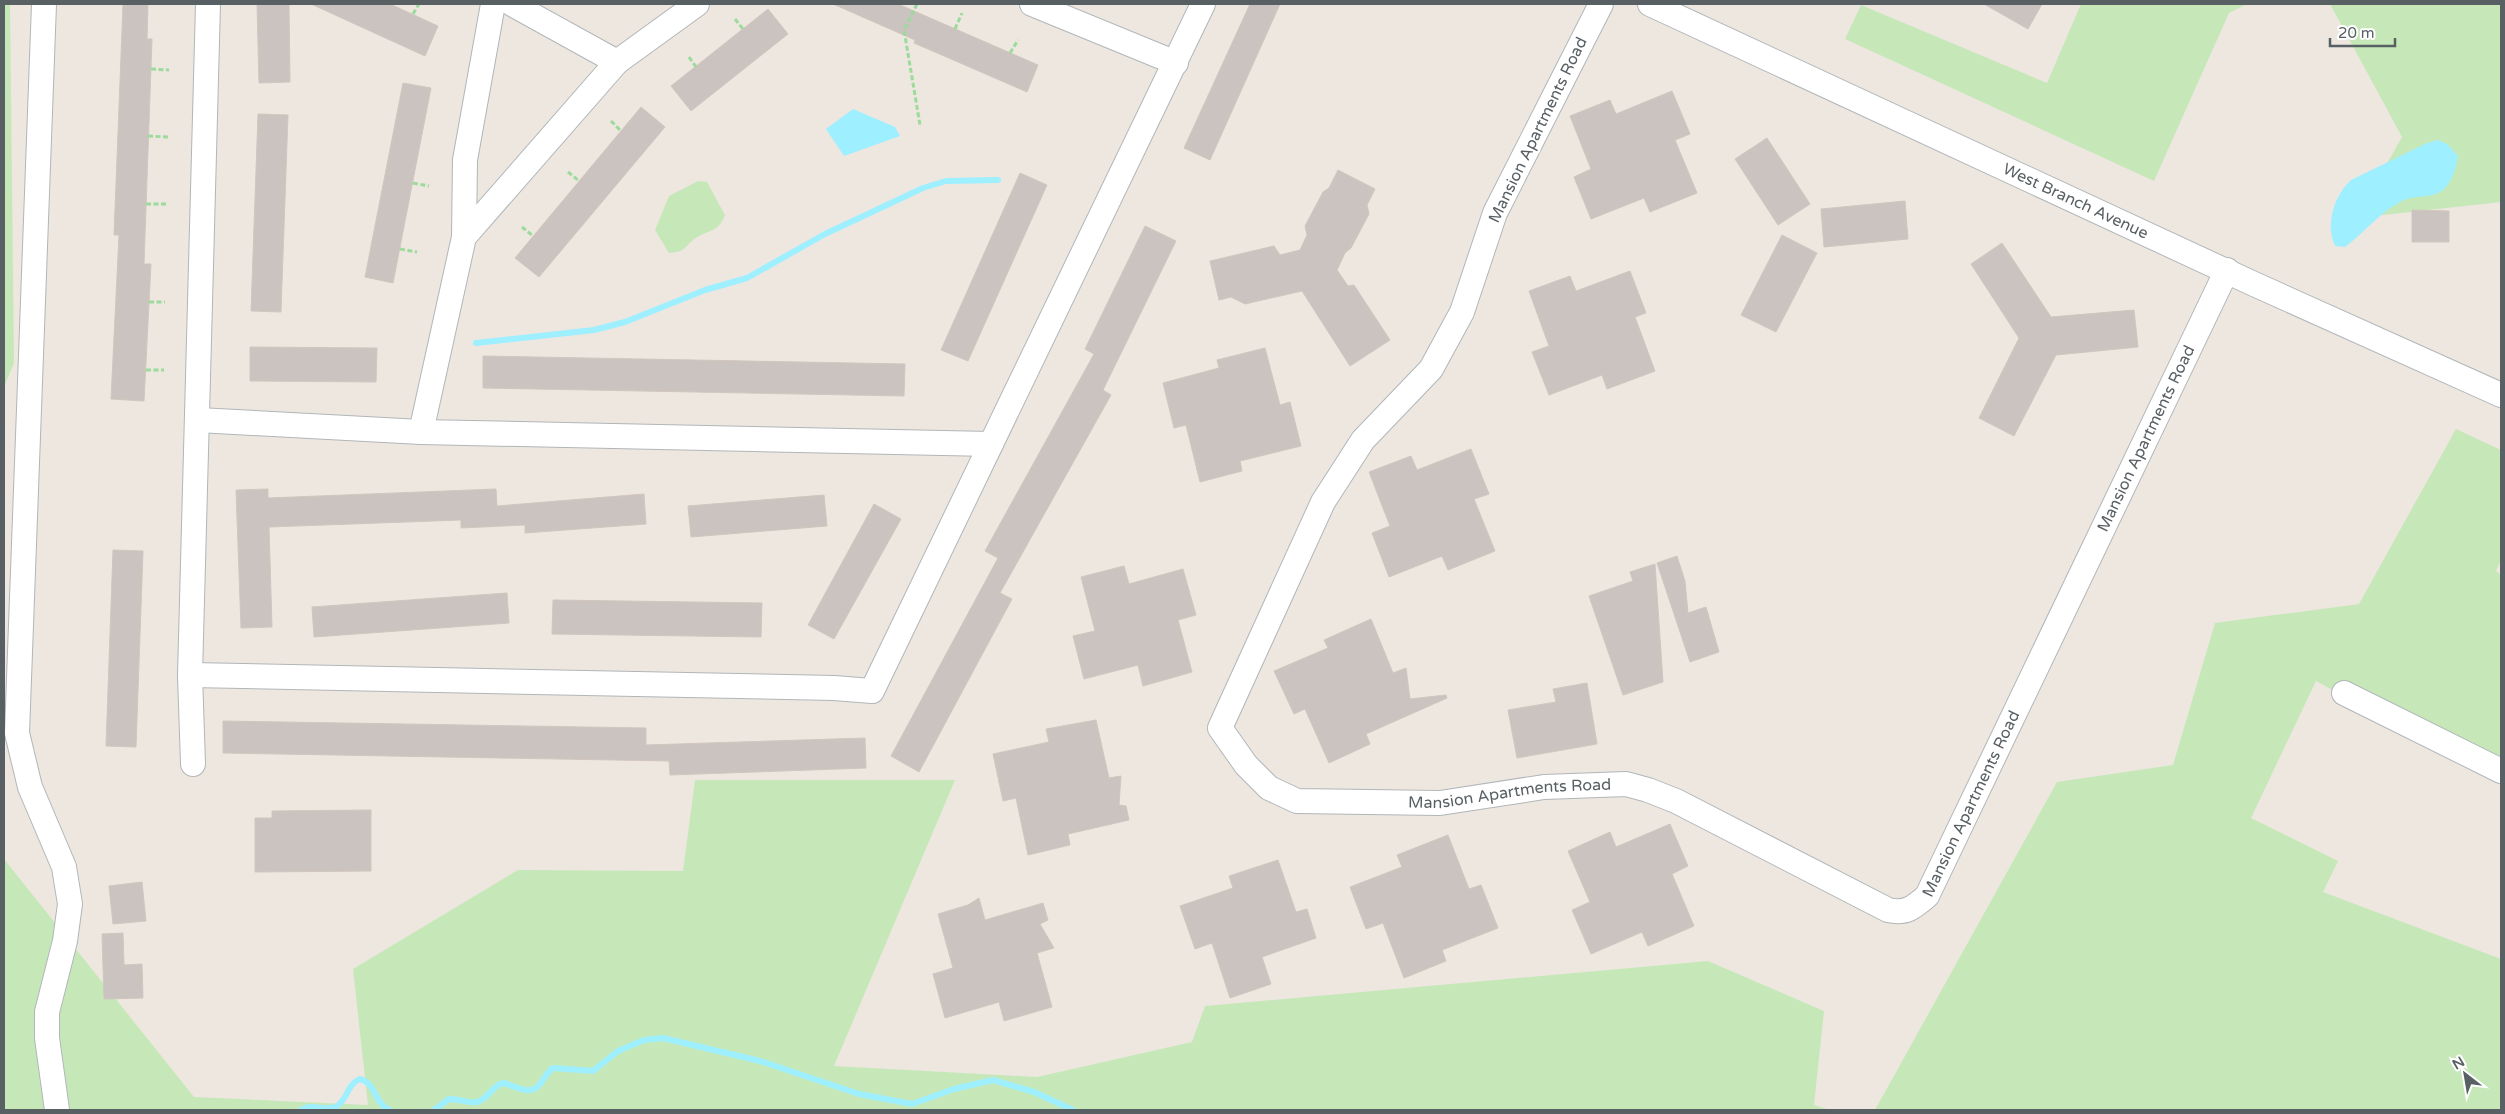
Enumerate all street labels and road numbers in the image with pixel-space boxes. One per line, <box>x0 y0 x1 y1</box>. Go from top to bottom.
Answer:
street label: Mansion Apartments Road <box>1484 34 1592 226</box>
street label: West Branch Avenue <box>2000 159 2151 244</box>
street label: Mansion Apartments Road <box>2093 342 2199 535</box>
street label: Mansion Apartments Road <box>1918 707 2024 900</box>
street label: Mansion Apartments Road <box>1408 775 1612 813</box>

